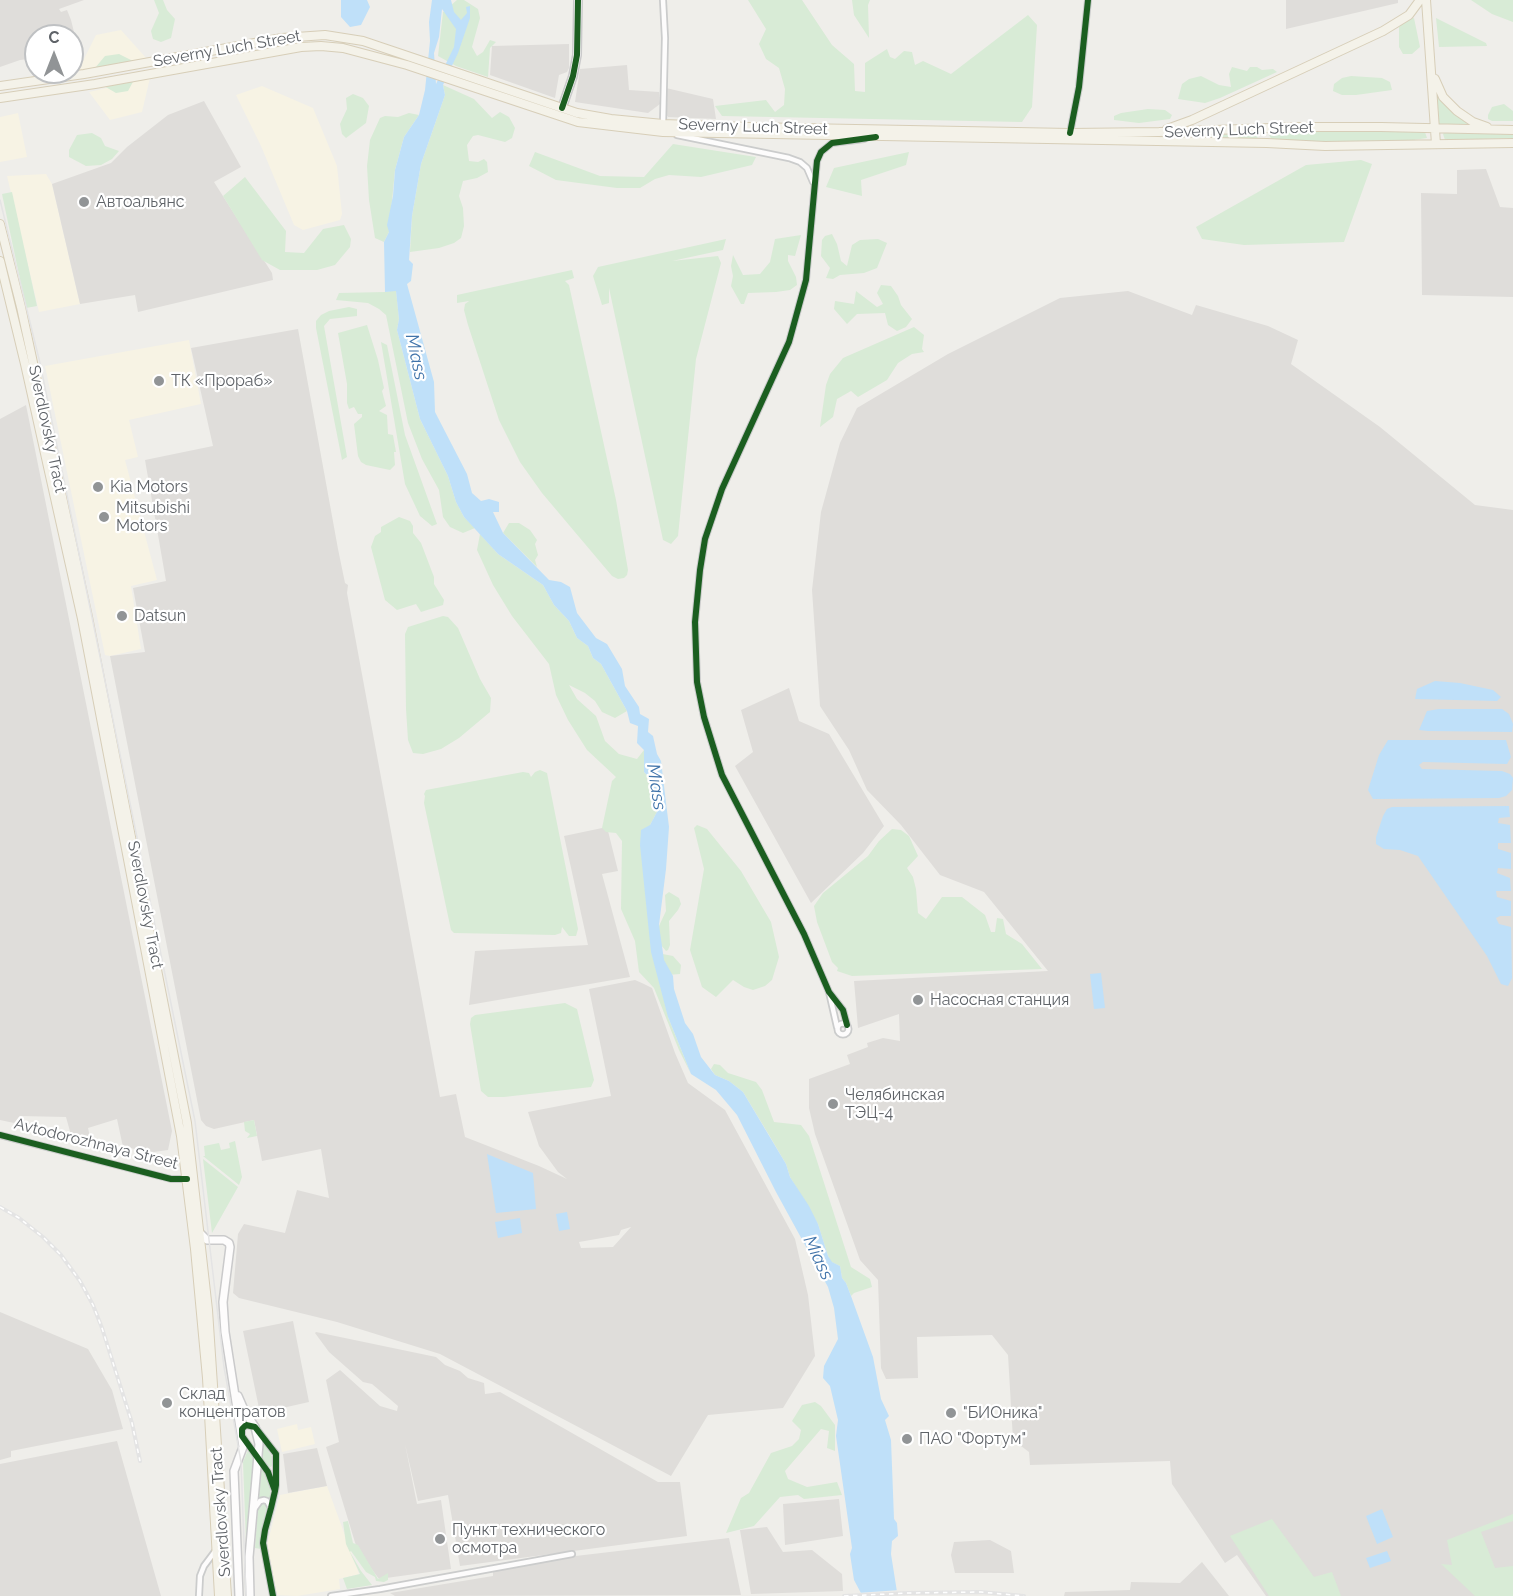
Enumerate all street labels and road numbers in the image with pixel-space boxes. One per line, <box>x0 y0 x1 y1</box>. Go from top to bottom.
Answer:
street label: Severny Luch Street <box>152 27 302 71</box>
street label: Severny Luch Street <box>678 115 828 139</box>
street label: Severny Luch Street <box>1164 118 1314 142</box>
street label: Sverdlovsky Tract <box>24 363 70 495</box>
street label: Sverdlovsky Tract <box>123 839 167 971</box>
street label: Avtodorozhnaya Street <box>12 1114 180 1174</box>
street label: Sverdlovsky Tract <box>207 1446 235 1578</box>

